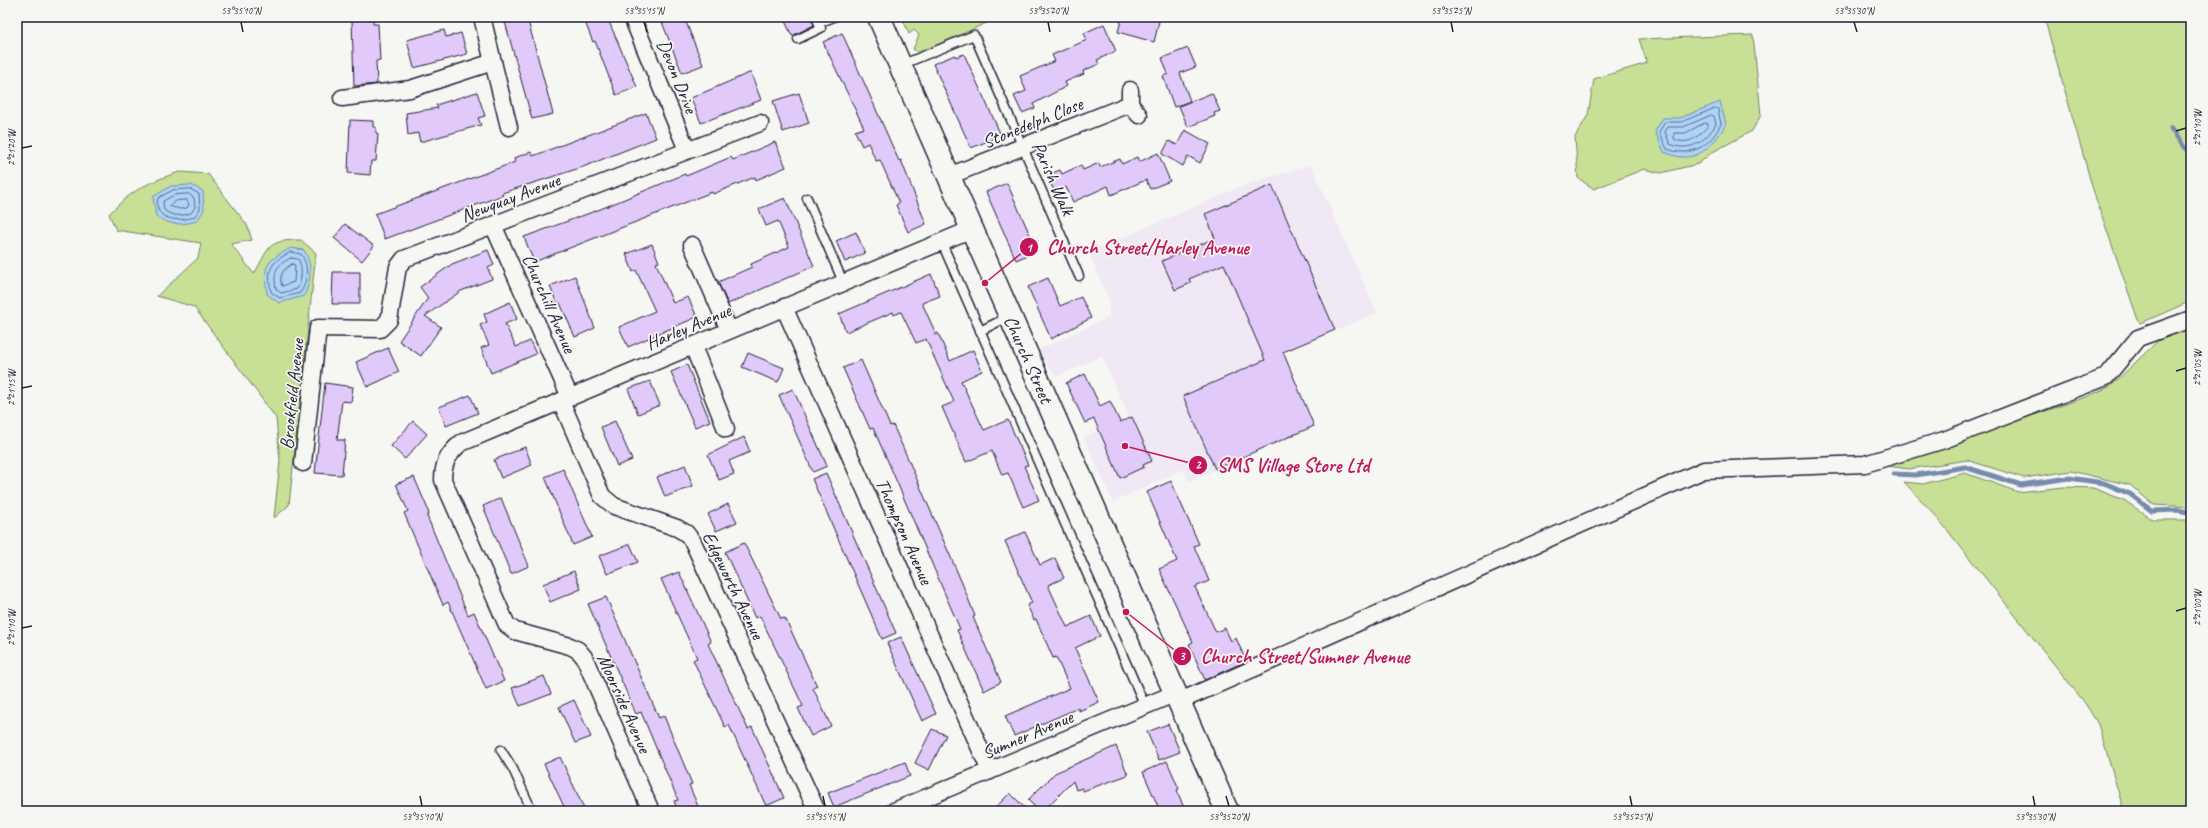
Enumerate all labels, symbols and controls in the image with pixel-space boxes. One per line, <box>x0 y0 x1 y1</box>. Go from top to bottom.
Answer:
text: 53°35'10"N <box>221 4 263 17</box>
text: 53°35'15"N <box>624 4 666 17</box>
text: 53°35'20"N <box>1028 4 1070 17</box>
text: 53°35'25"N <box>1431 4 1473 17</box>
text: 53°35'30"N <box>1834 4 1876 17</box>
street label: Devon Drive <box>651 36 703 118</box>
street label: Stonedelph Close <box>979 91 1088 154</box>
text: 2°21'10"W <box>2191 108 2204 146</box>
text: 2°21'20"W <box>5 128 18 166</box>
street label: Parish Walk <box>1026 138 1080 220</box>
street label: Newquay Avenue <box>457 167 565 228</box>
callout: Church Street/Harley Avenue <box>1019 231 1257 263</box>
text: Church Street/Harley Avenue <box>1047 235 1250 260</box>
text: 1 <box>1026 240 1033 256</box>
street label: Churchill Avenue <box>517 250 582 358</box>
street label: Harley Avenue <box>642 298 736 356</box>
street label: Church Street <box>998 312 1059 408</box>
street label: Brookfield Avenue <box>274 336 310 451</box>
text: 2°21'05"W <box>2191 348 2204 386</box>
text: 2°21'15"W <box>5 368 18 406</box>
callout: SMS Village Store Ltd <box>1188 449 1377 481</box>
text: SMS Village Store Ltd <box>1217 453 1373 478</box>
text: 2 <box>1195 457 1202 473</box>
street label: Thompson Avenue <box>870 475 939 590</box>
street label: Edgeworth Avenue <box>697 528 770 645</box>
text: 2°21'00"W <box>2191 588 2204 626</box>
text: 2°21'10"W <box>5 608 18 646</box>
callout: Church Street/Sumner Avenue <box>1172 640 1417 672</box>
text: Church Street/Sumner Avenue <box>1201 644 1411 669</box>
text: 3 <box>1179 648 1186 664</box>
street label: Moorside Avenue <box>592 650 657 758</box>
street label: Sumner Avenue <box>978 704 1078 765</box>
text: 53°35'10"N <box>402 810 444 823</box>
text: 53°35'15"N <box>805 810 847 823</box>
text: 53°35'20"N <box>1209 810 1251 823</box>
text: 53°35'25"N <box>1612 810 1654 823</box>
text: 53°35'30"N <box>2015 810 2057 823</box>

